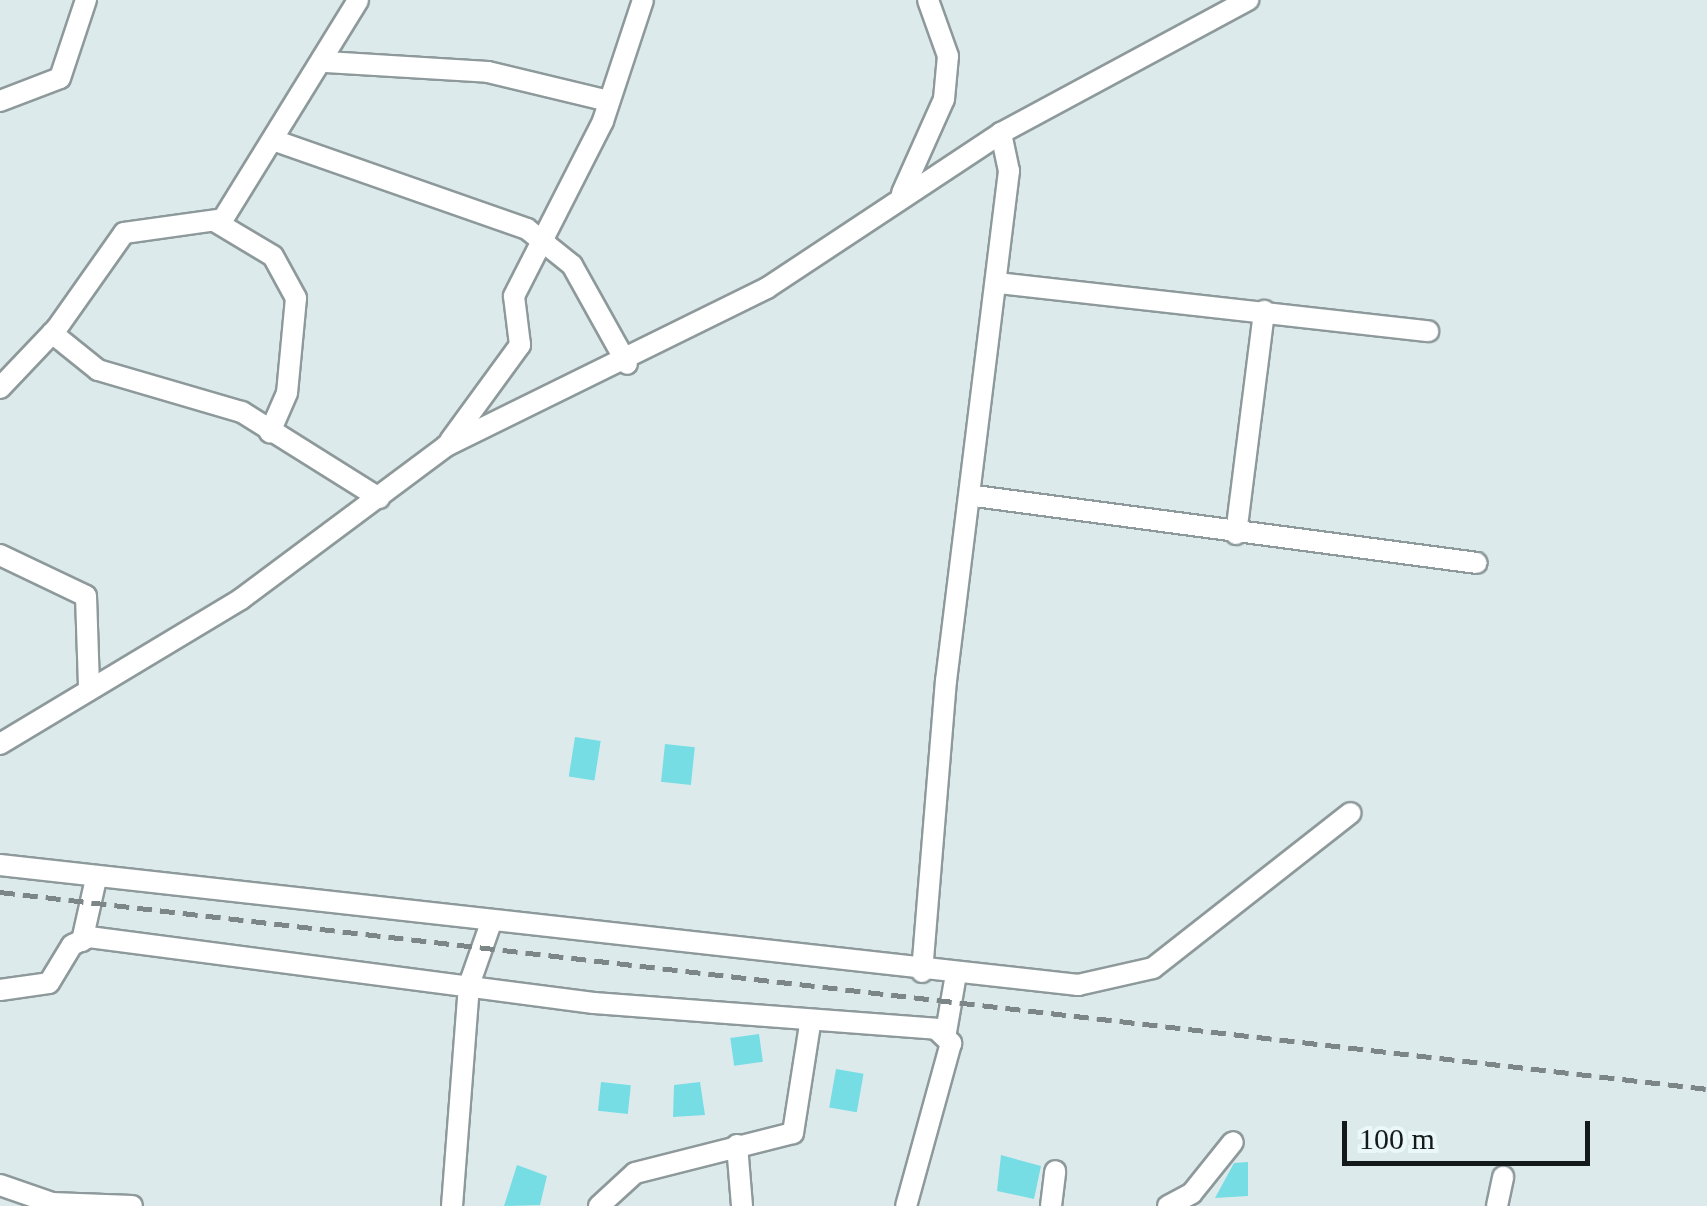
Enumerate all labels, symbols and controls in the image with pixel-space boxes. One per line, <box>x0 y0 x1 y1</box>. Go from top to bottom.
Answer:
scale bar <box>1347 1101 1594 1163</box>
text: 100 m <box>1359 1122 1435 1155</box>

